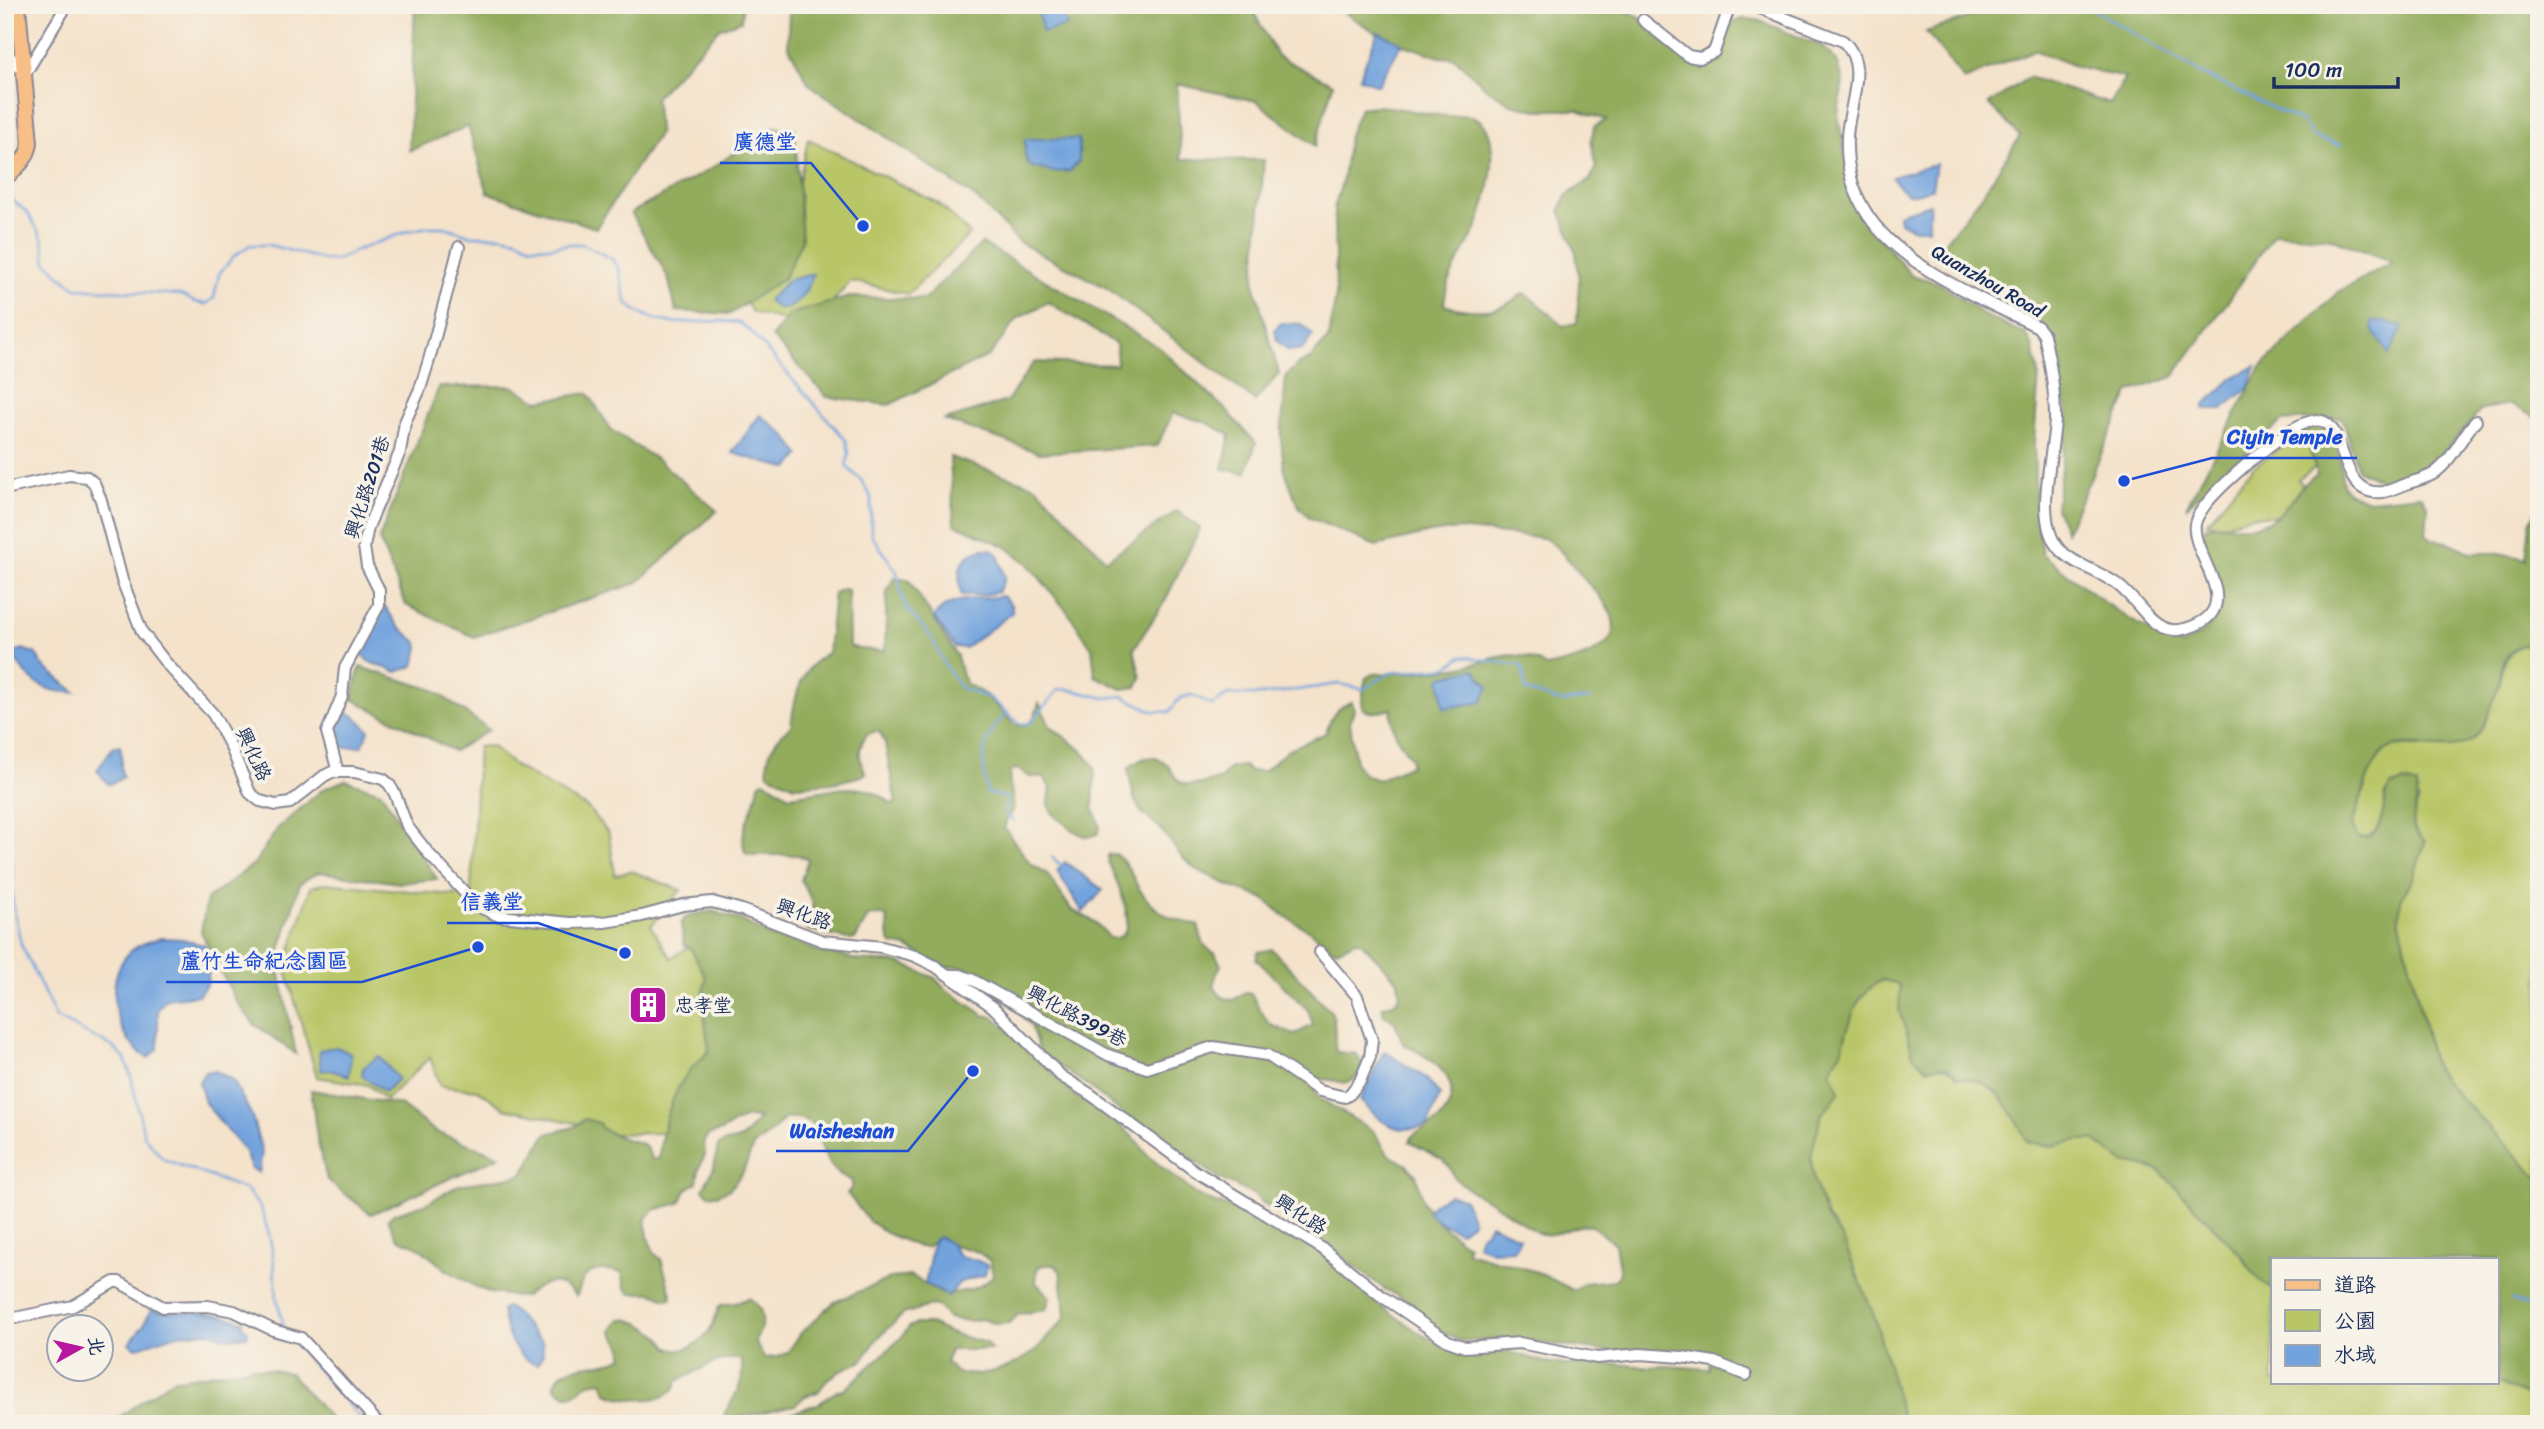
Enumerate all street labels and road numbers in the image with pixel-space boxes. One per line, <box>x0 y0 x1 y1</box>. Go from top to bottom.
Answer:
street label: Quanzhou Road <box>1925 235 2053 328</box>
street label: 興化路201巷 <box>335 431 399 543</box>
street label: 興化路 <box>227 721 281 787</box>
street label: 興化路 <box>772 889 836 939</box>
street label: 興化路399巷 <box>1021 976 1133 1056</box>
street label: 興化路 <box>1268 1185 1334 1243</box>

